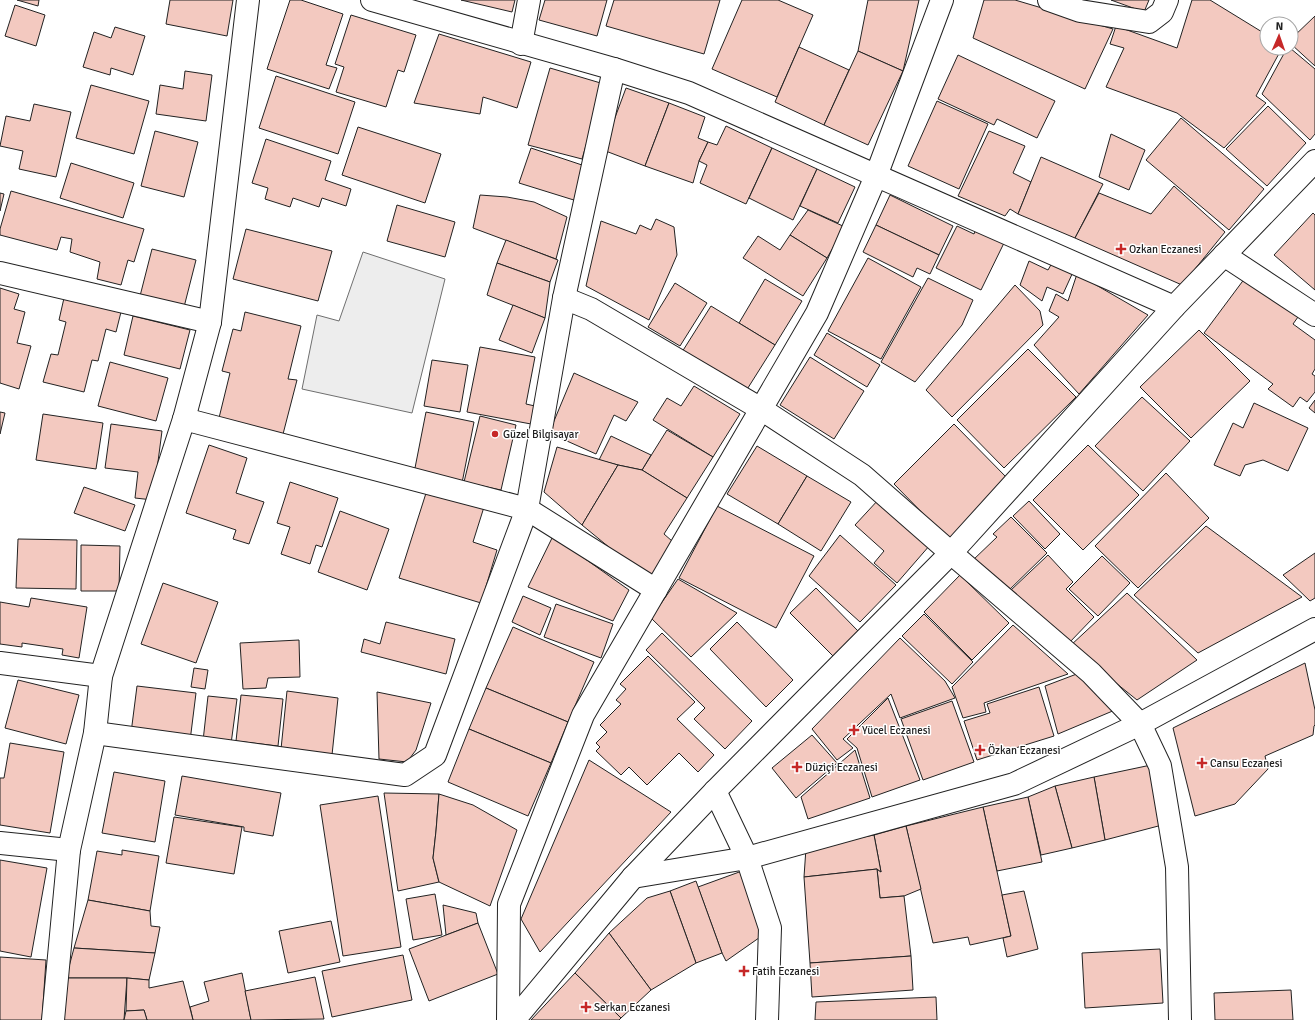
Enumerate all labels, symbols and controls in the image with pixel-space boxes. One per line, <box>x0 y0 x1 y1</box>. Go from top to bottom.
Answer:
north arrow <box>1259 16 1299 56</box>
text: N <box>1275 20 1283 33</box>
place label: Ozkan Eczanesi <box>1129 243 1202 256</box>
marker: Ozkan Eczanesi <box>1116 244 1126 254</box>
place label: Güzel Bilgisayar <box>503 428 578 441</box>
marker: Güzel Bilgisayar <box>490 429 500 439</box>
place label: Yücel Eczanesi <box>862 724 931 737</box>
marker: Yücel Eczanesi <box>849 725 859 735</box>
place label: Özkan Eczanesi <box>988 743 1061 757</box>
marker: Özkan Eczanesi <box>975 745 985 755</box>
place label: Cansu Eczanesi <box>1210 757 1283 770</box>
marker: Cansu Eczanesi <box>1197 758 1207 768</box>
place label: Düziçi Eczanesi <box>805 761 878 774</box>
marker: Düziçi Eczanesi <box>792 762 802 772</box>
place label: Fatih Eczanesi <box>752 965 819 978</box>
marker: Fatih Eczanesi <box>739 966 749 976</box>
place label: Serkan Eczanesi <box>594 1001 670 1014</box>
marker: Serkan Eczanesi <box>581 1002 591 1012</box>

